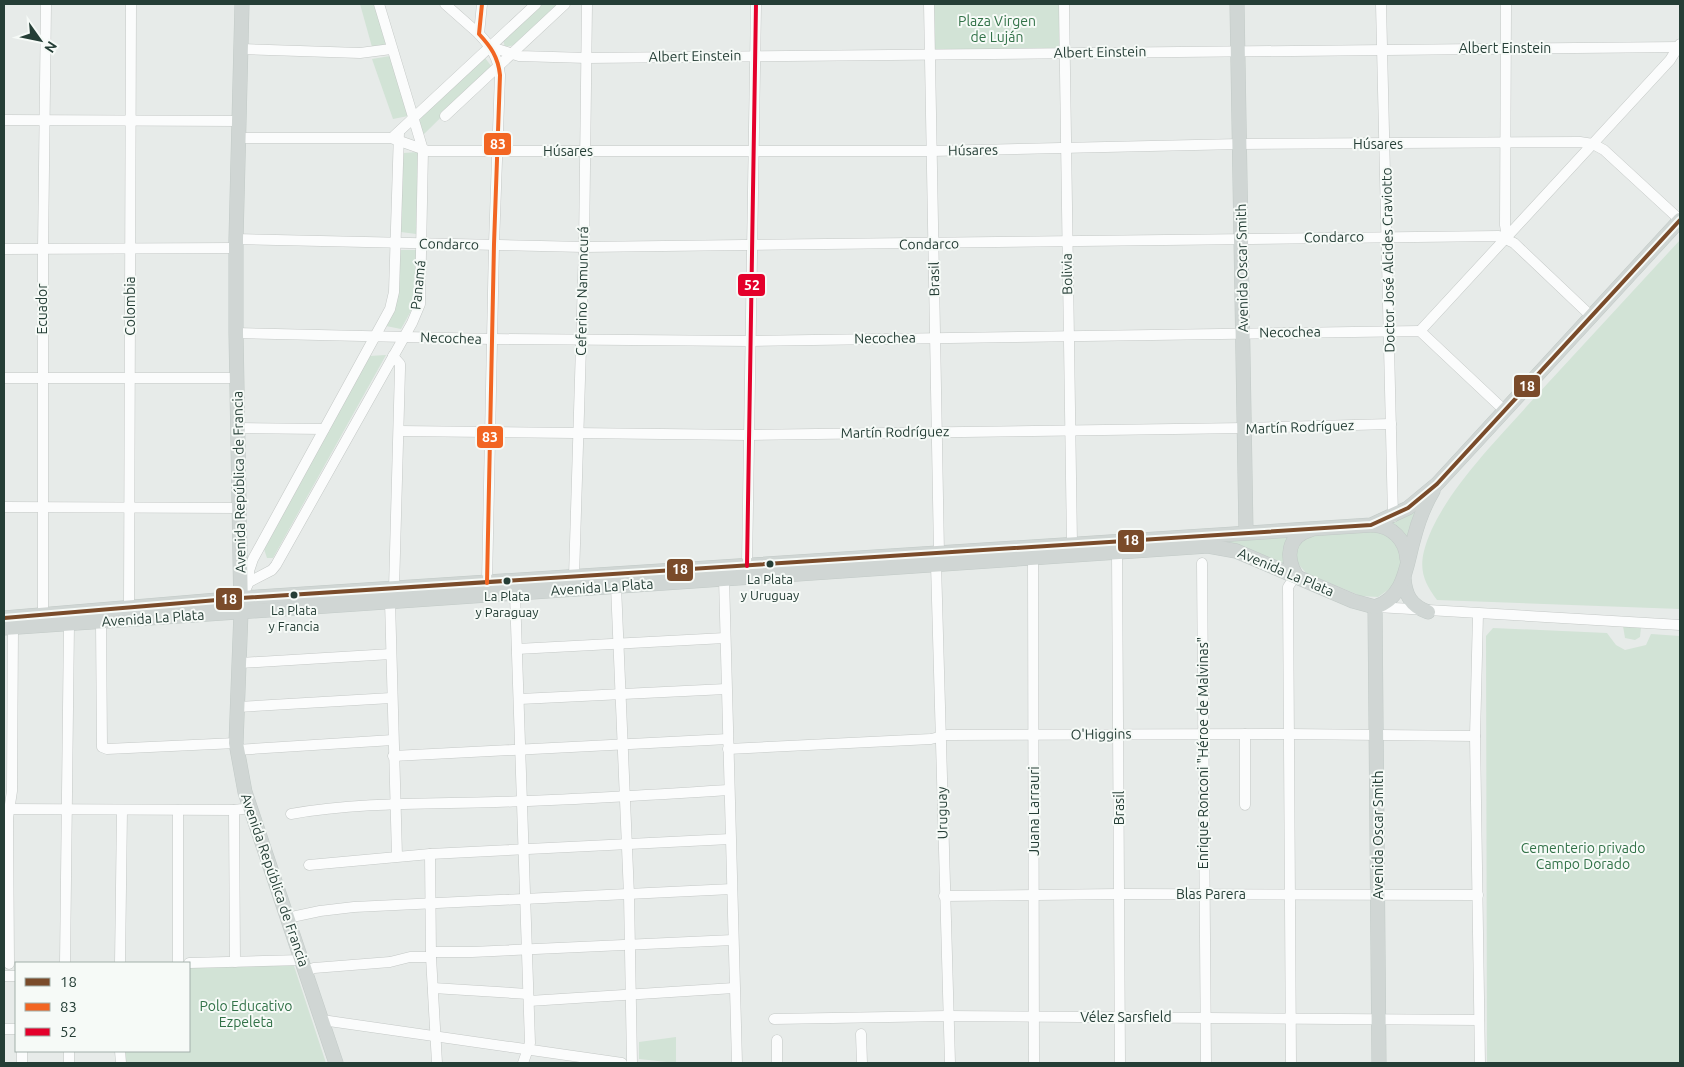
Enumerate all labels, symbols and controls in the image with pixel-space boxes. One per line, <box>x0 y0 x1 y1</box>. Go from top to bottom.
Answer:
park label: Plaza Virgen de Luján <box>958 13 1036 45</box>
north arrow <box>15 15 65 65</box>
text: N <box>41 38 60 56</box>
street label: Albert Einstein <box>1459 40 1551 56</box>
street label: Albert Einstein <box>1054 43 1146 61</box>
street label: Albert Einstein <box>649 47 741 65</box>
line badge: 83 <box>483 132 512 156</box>
text: 83 <box>490 136 506 152</box>
street label: Húsares <box>1353 136 1403 152</box>
street label: Húsares <box>948 142 998 158</box>
street label: Húsares <box>543 143 593 159</box>
street label: Doctor José Alcides Craviotto <box>1378 167 1398 353</box>
street label: Avenida Oscar Smith <box>1233 203 1251 333</box>
street label: Ceferino Namuncurá <box>573 226 591 356</box>
street label: Condarco <box>1304 228 1364 246</box>
street label: Condarco <box>419 235 479 253</box>
street label: Condarco <box>899 235 959 253</box>
street label: Bolivia <box>1059 253 1075 295</box>
street label: Panamá <box>407 259 429 311</box>
street label: Brasil <box>926 261 942 296</box>
line badge: 52 <box>737 273 766 297</box>
street label: Colombia <box>122 276 138 336</box>
text: 52 <box>744 277 760 293</box>
street label: Ecuador <box>34 283 50 335</box>
street label: Necochea <box>1259 323 1321 341</box>
street label: Necochea <box>420 329 482 347</box>
street label: Necochea <box>854 329 916 347</box>
line badge: 18 <box>1513 374 1541 398</box>
text: 18 <box>1519 378 1535 394</box>
street label: Avenida República de Francia <box>229 391 249 573</box>
street label: Martín Rodríguez <box>1245 417 1355 437</box>
street label: Martín Rodríguez <box>840 423 950 441</box>
line badge: 83 <box>476 425 504 449</box>
text: 83 <box>482 429 498 445</box>
line badge: 18 <box>1117 529 1145 553</box>
text: 18 <box>1123 532 1139 548</box>
street label: Avenida La Plata <box>1236 545 1336 599</box>
line badge: 18 <box>666 558 694 582</box>
marker: La Plata y Uruguay <box>765 559 775 569</box>
text: 18 <box>672 561 688 577</box>
place label: La Plata y Uruguay <box>741 572 799 602</box>
street label: Avenida La Plata <box>550 575 654 599</box>
marker: La Plata y Paraguay <box>502 576 512 586</box>
line badge: 18 <box>215 587 243 611</box>
place label: La Plata y Paraguay <box>475 589 539 619</box>
marker: La Plata y Francia <box>289 590 299 600</box>
text: 18 <box>221 591 237 607</box>
place label: La Plata y Francia <box>269 603 319 633</box>
street label: Avenida La Plata <box>101 606 205 630</box>
street label: Enrique Ronconi "Héroe de Malvinas" <box>1195 637 1211 869</box>
street label: O'Higgins <box>1070 725 1132 743</box>
street label: Juana Larrauri <box>1026 766 1042 856</box>
street label: Avenida Oscar Smith <box>1370 771 1386 899</box>
street label: Uruguay <box>934 786 950 840</box>
street label: Brasil <box>1111 790 1127 825</box>
street label: Avenida República de Francia <box>238 791 312 969</box>
park label: Cementerio privado Campo Dorado <box>1521 840 1645 872</box>
street label: Blas Parera <box>1176 886 1246 902</box>
legend <box>15 962 190 1052</box>
text: 18 <box>60 973 77 990</box>
text: 83 <box>60 998 77 1015</box>
park label: Polo Educativo Ezpeleta <box>200 998 292 1030</box>
street label: Vélez Sarsfield <box>1080 1009 1172 1025</box>
text: 52 <box>60 1023 77 1040</box>

